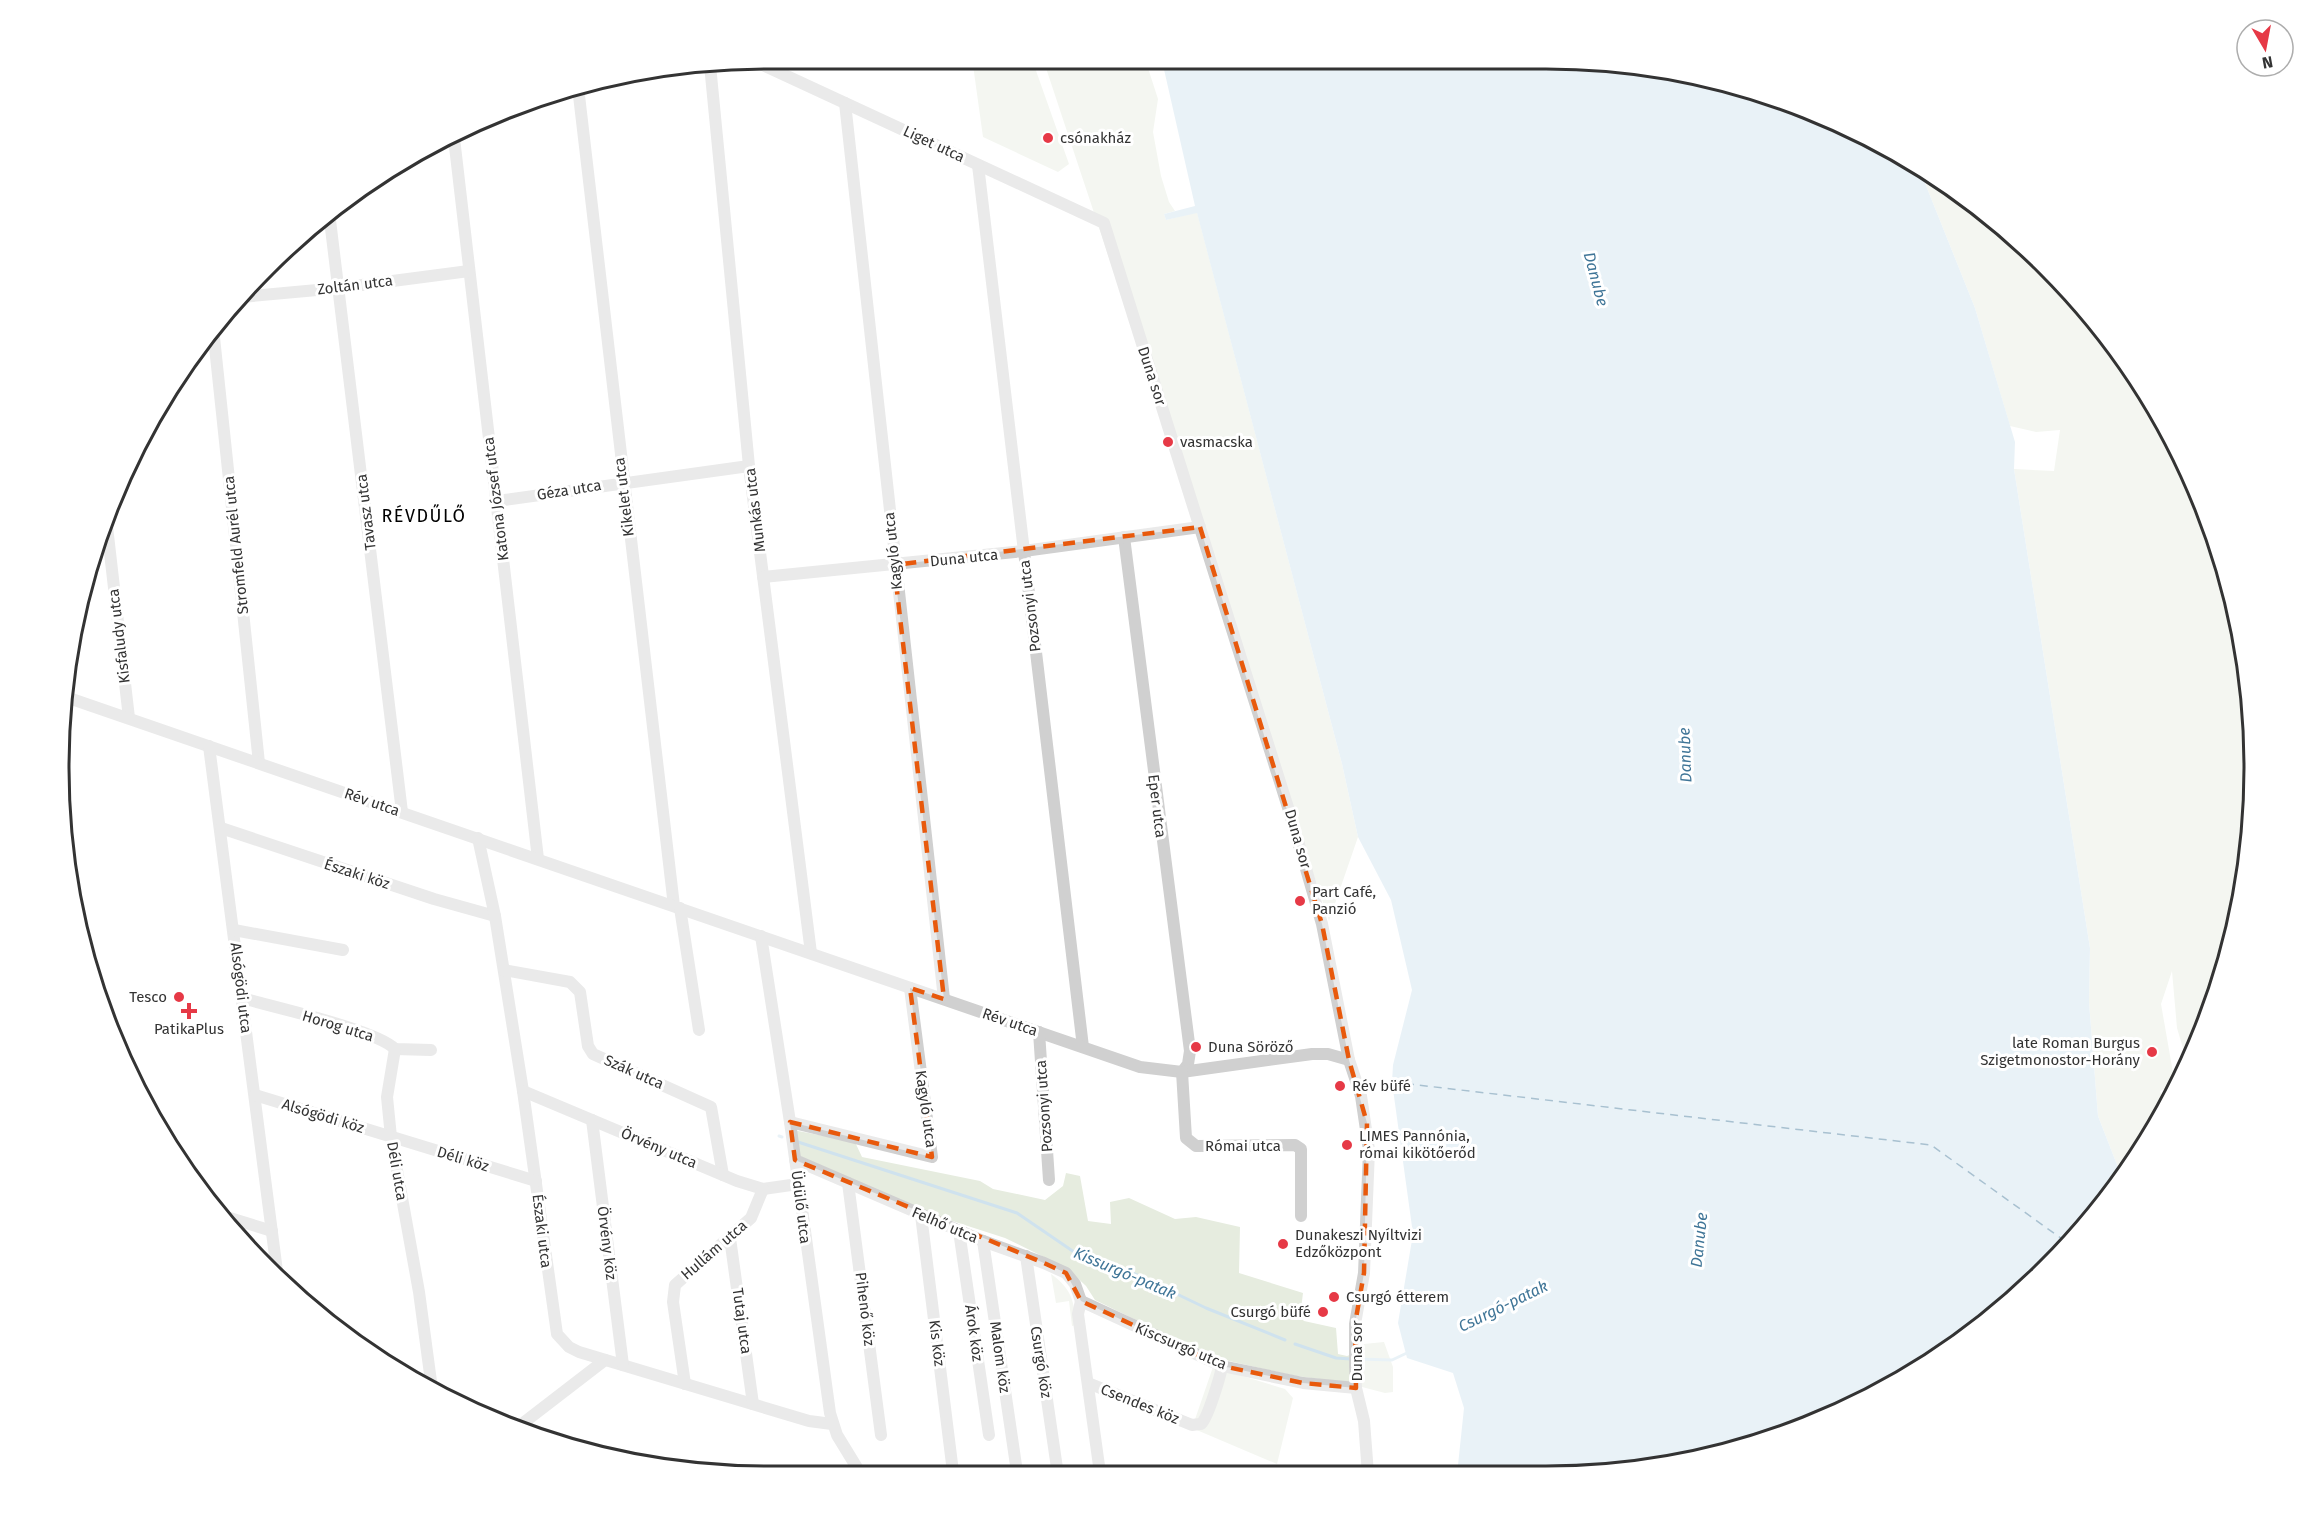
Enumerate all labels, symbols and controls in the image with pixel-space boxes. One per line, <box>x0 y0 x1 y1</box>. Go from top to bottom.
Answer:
north arrow <box>2235 18 2295 78</box>
text: N <box>2261 52 2274 73</box>
street label: Liget utca <box>900 122 968 166</box>
place label: csónakház <box>1060 129 1132 147</box>
marker: csónakház <box>1041 131 1055 145</box>
water label: Danube <box>1580 250 1612 308</box>
street label: Zoltán utca <box>316 271 394 299</box>
street label: Duna sor <box>1134 344 1170 408</box>
place label: vasmacska <box>1180 433 1253 451</box>
marker: vasmacska <box>1161 435 1175 449</box>
street label: Katona József utca <box>479 436 513 562</box>
street label: Kikelet utca <box>610 456 638 538</box>
street label: Munkás utca <box>741 467 769 553</box>
street label: Tavasz utca <box>352 473 380 551</box>
street label: Stromfeld Aurél utca <box>220 475 252 615</box>
street label: Géza utca <box>535 476 603 504</box>
district label: RÉVDŰLŐ <box>381 504 467 527</box>
street label: Kagyló utca <box>880 511 906 591</box>
street label: Duna utca <box>929 545 999 571</box>
street label: Pozsonyi utca <box>1015 559 1045 653</box>
street label: Kisfaludy utca <box>104 588 134 684</box>
water label: Danube <box>1675 727 1695 783</box>
street label: Eper utca <box>1144 773 1170 839</box>
street label: Rév utca <box>342 784 402 820</box>
street label: Duna sor <box>1281 807 1315 871</box>
street label: Északi köz <box>322 855 393 893</box>
place label: Part Café, Panzió <box>1312 883 1376 918</box>
marker: Part Café, Panzió <box>1293 894 1307 908</box>
street label: Alsógödi utca <box>227 942 255 1034</box>
place label: Tesco <box>129 988 167 1006</box>
marker: Tesco <box>172 990 186 1004</box>
marker: PatikaPlus <box>182 1004 196 1018</box>
street label: Rév utca <box>980 1004 1040 1040</box>
street label: Horog utca <box>300 1007 376 1045</box>
place label: PatikaPlus <box>154 1020 224 1038</box>
place label: late Roman Burgus Szigetmonostor-Horány <box>1980 1034 2141 1069</box>
place label: Duna Söröző <box>1208 1038 1293 1056</box>
marker: Duna Söröző <box>1189 1040 1203 1054</box>
marker: late Roman Burgus Szigetmonostor-Horány <box>2145 1045 2159 1059</box>
street label: Szák utca <box>601 1051 667 1093</box>
street label: Pozsonyi utca <box>1032 1059 1056 1153</box>
street label: Kagyló utca <box>912 1069 940 1149</box>
place label: Rév büfé <box>1352 1077 1411 1095</box>
marker: Rév büfé <box>1333 1079 1347 1093</box>
street label: Alsógödi köz <box>280 1095 367 1137</box>
street label: Örvény utca <box>618 1124 700 1172</box>
place label: LIMES Pannónia, római kikötőerőd <box>1359 1127 1476 1162</box>
street label: Római utca <box>1205 1137 1281 1155</box>
marker: LIMES Pannónia, római kikötőerőd <box>1340 1138 1354 1152</box>
street label: Déli utca <box>383 1140 411 1202</box>
street label: Déli köz <box>435 1143 491 1176</box>
street label: Üdülő utca <box>788 1169 814 1245</box>
street label: Északi utca <box>529 1193 555 1269</box>
street label: Felhő utca <box>909 1203 981 1247</box>
street label: Örvény köz <box>594 1205 621 1281</box>
water label: Danube <box>1687 1211 1711 1269</box>
street label: Hullám utca <box>677 1216 751 1284</box>
place label: Dunakeszi Nyíltvizi Edzőközpont <box>1295 1226 1422 1261</box>
marker: Dunakeszi Nyíltvizi Edzőközpont <box>1276 1237 1290 1251</box>
water label: Kissurgó-patak <box>1071 1243 1179 1303</box>
street label: Pihenő köz <box>852 1271 879 1347</box>
water label: Csurgó-patak <box>1455 1276 1551 1336</box>
street label: Tutaj utca <box>728 1287 756 1355</box>
place label: Csurgó étterem <box>1346 1288 1449 1306</box>
marker: Csurgó étterem <box>1327 1290 1341 1304</box>
street label: Árok köz <box>961 1303 987 1363</box>
place label: Csurgó büfé <box>1231 1303 1311 1321</box>
marker: Csurgó büfé <box>1316 1305 1330 1319</box>
street label: Kis köz <box>925 1319 949 1368</box>
street label: Kiscsurgó utca <box>1132 1319 1230 1373</box>
street label: Malom köz <box>986 1320 1014 1395</box>
street label: Duna sor <box>1348 1320 1366 1381</box>
street label: Csurgó köz <box>1026 1325 1056 1400</box>
street label: Csendes köz <box>1098 1380 1182 1428</box>

